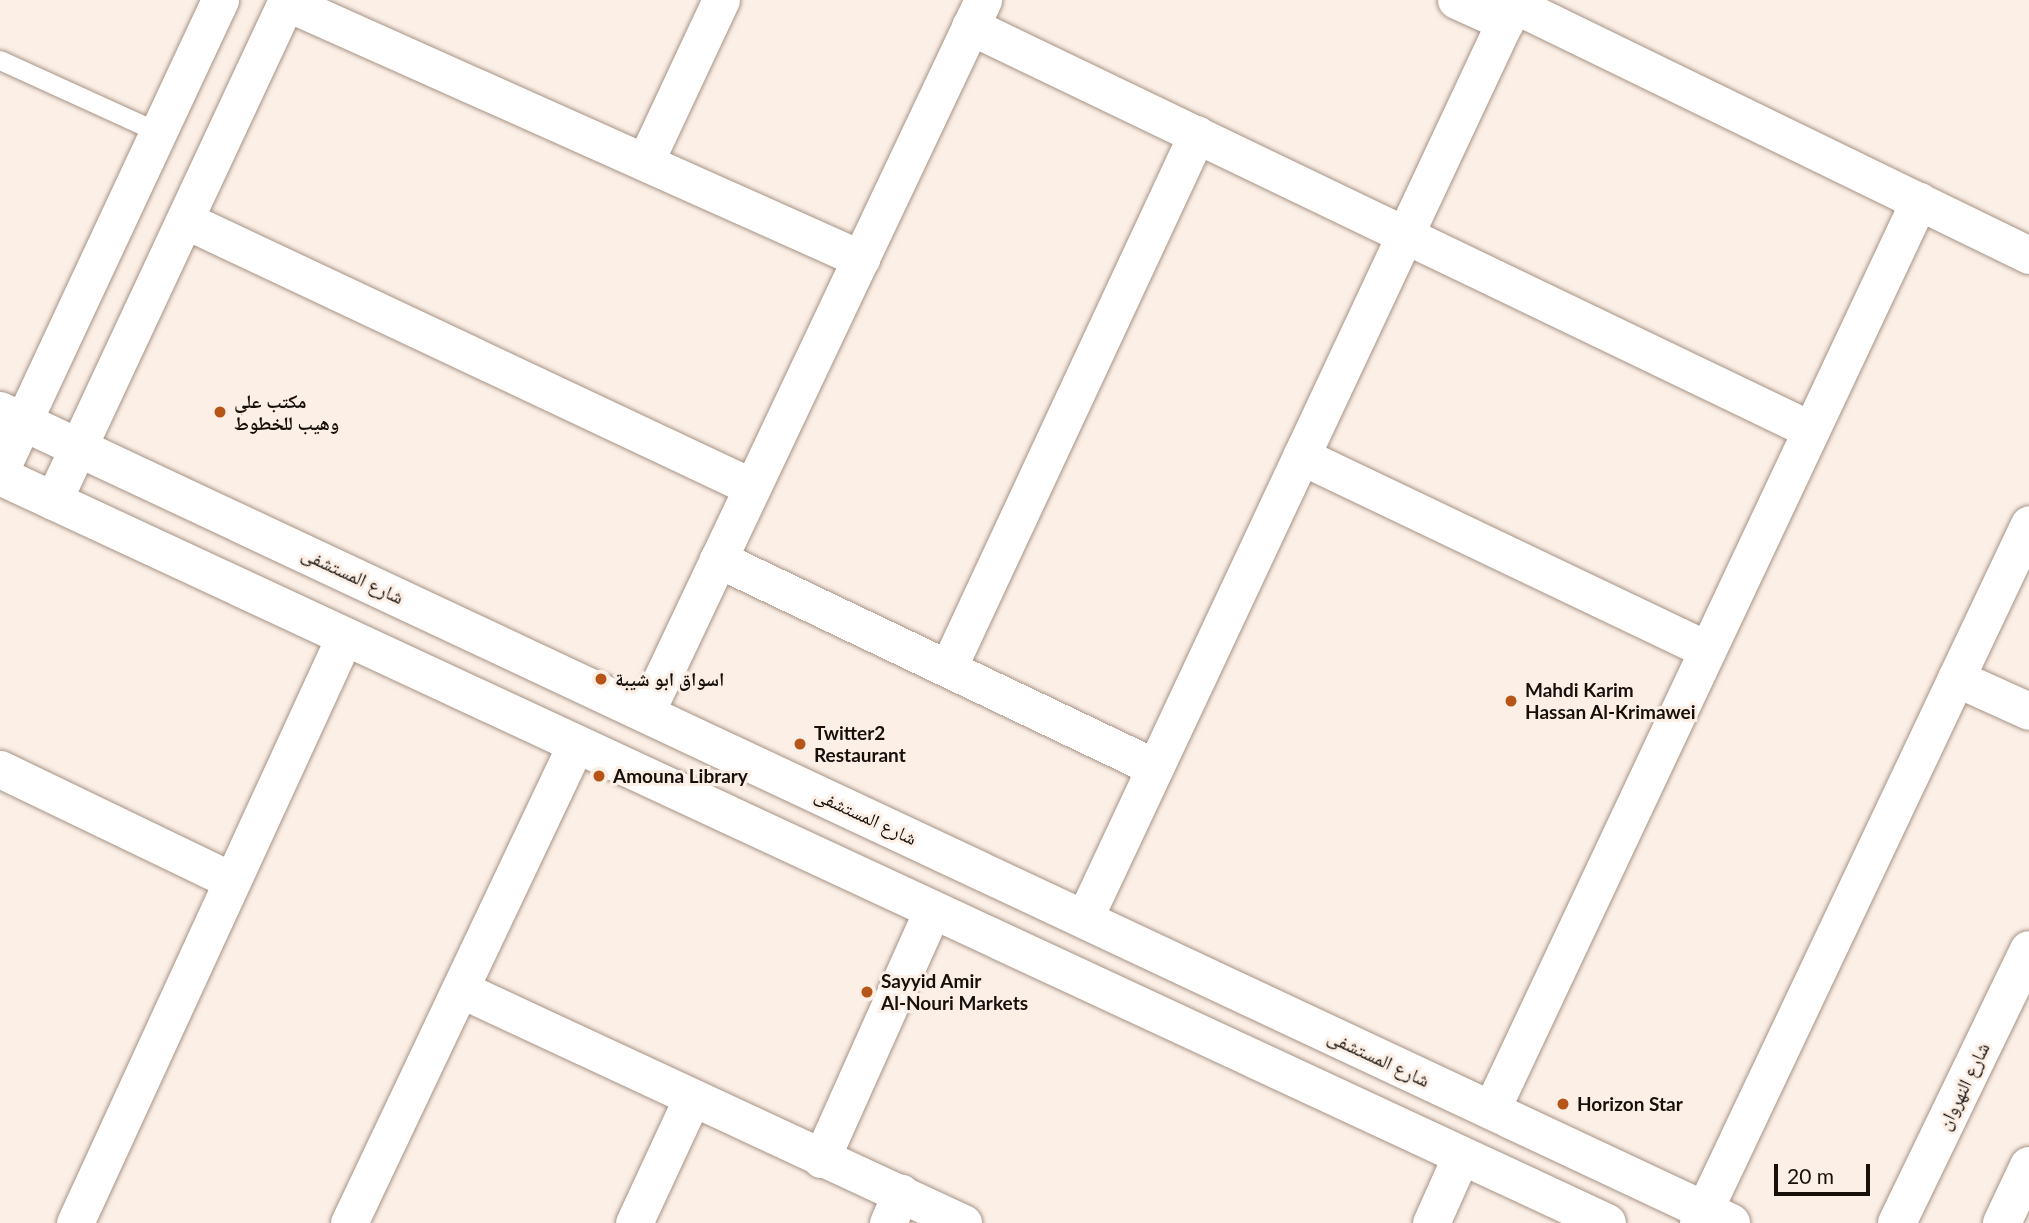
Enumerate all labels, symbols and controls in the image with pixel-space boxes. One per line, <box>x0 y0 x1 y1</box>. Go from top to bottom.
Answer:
place label: مكتب علي وهيب للخطوط <box>234 390 339 434</box>
marker: مكتب علي وهيب للخطوط <box>212 404 228 420</box>
street label: شارع المستشفى <box>298 541 408 609</box>
place label: اسواق ابو شيبة <box>615 668 724 690</box>
marker: اسواق ابو شيبة <box>593 671 609 687</box>
place label: Mahdi Karim Hassan Al-Krimawei <box>1525 679 1696 723</box>
marker: Mahdi Karim Hassan Al-Krimawei <box>1503 693 1519 709</box>
place label: Twitter2 Restaurant <box>814 722 906 766</box>
marker: Twitter2 Restaurant <box>792 736 808 752</box>
place label: Amouna Library <box>613 765 748 787</box>
marker: Amouna Library <box>591 768 607 784</box>
street label: شارع المستشفى <box>811 782 921 850</box>
place label: Sayyid Amir Al-Nouri Markets <box>881 970 1028 1014</box>
marker: Sayyid Amir Al-Nouri Markets <box>859 984 875 1000</box>
street label: شارع المستشفى <box>1324 1024 1434 1092</box>
street label: شارع النهروان <box>1932 1039 1994 1133</box>
place label: Horizon Star <box>1577 1093 1683 1115</box>
marker: Horizon Star <box>1555 1096 1571 1112</box>
scale bar <box>1777 1150 1873 1194</box>
text: 20 m <box>1787 1163 1834 1188</box>

